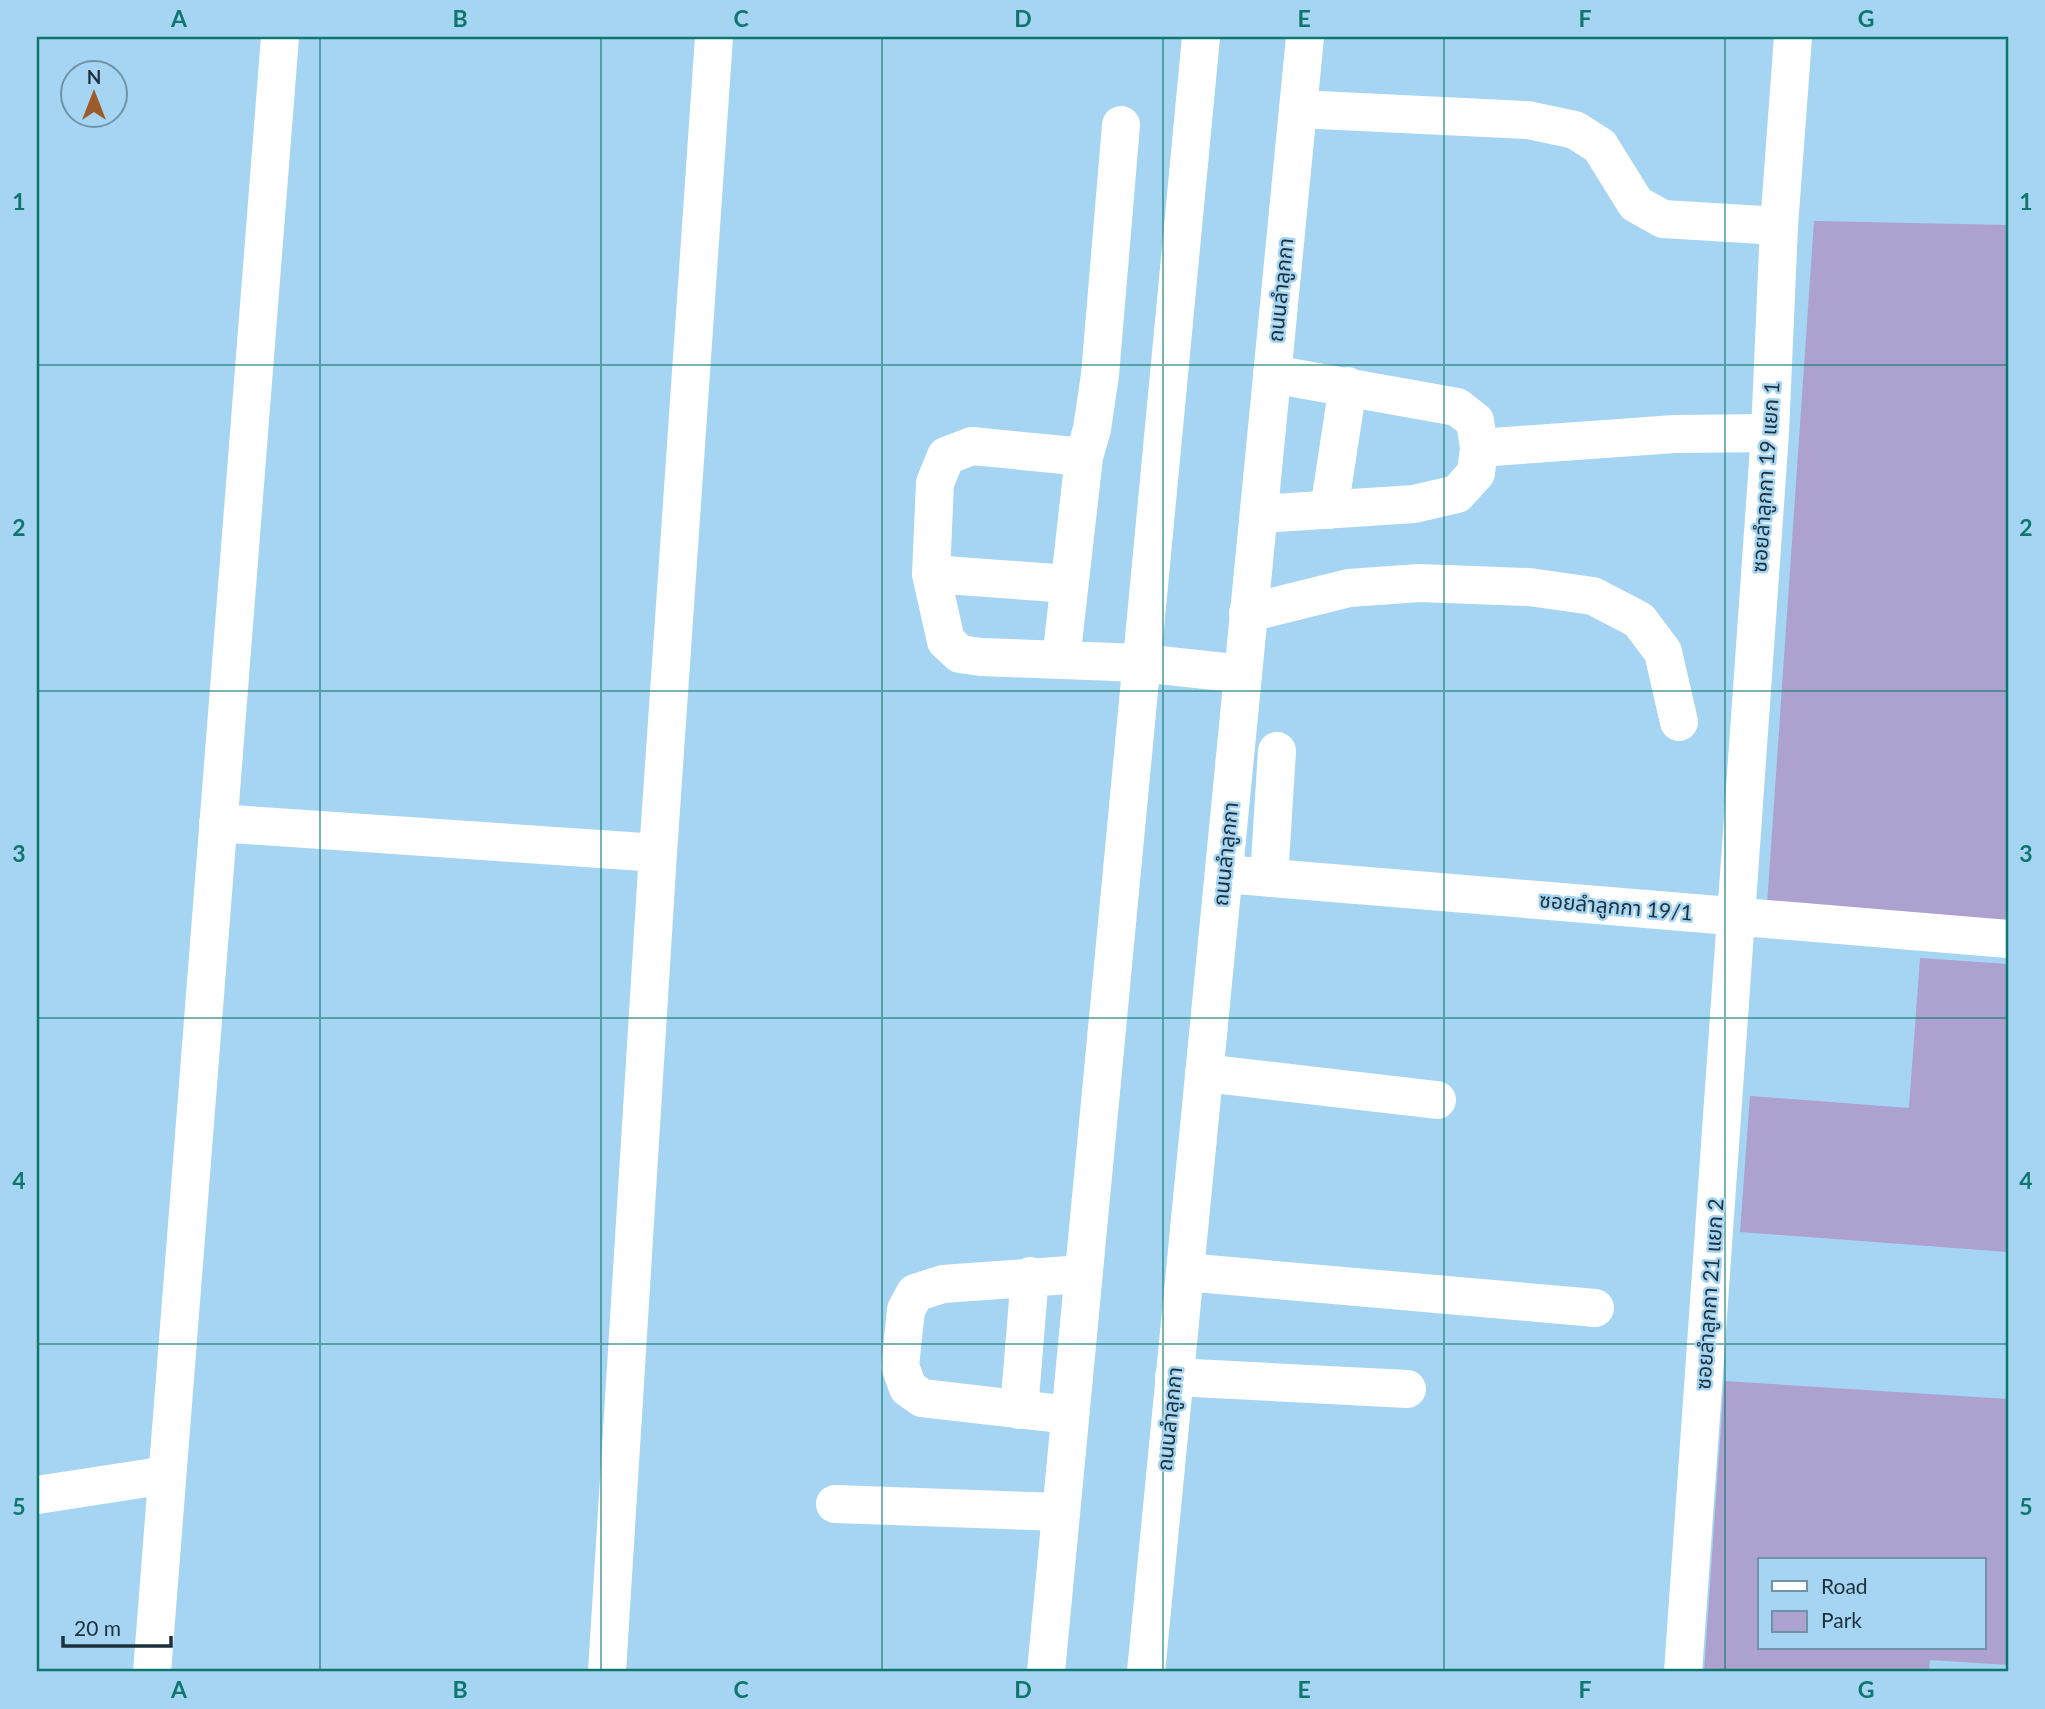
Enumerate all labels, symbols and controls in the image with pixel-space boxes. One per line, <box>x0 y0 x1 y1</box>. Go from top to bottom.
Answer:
text: A <box>170 4 188 32</box>
text: B <box>452 4 468 32</box>
text: C <box>733 4 749 32</box>
text: D <box>1014 4 1032 32</box>
text: E <box>1297 4 1311 32</box>
text: F <box>1578 4 1592 32</box>
text: G <box>1858 4 1874 32</box>
north arrow <box>60 60 130 130</box>
text: N <box>87 65 101 88</box>
text: 1 <box>12 187 26 215</box>
text: 1 <box>2019 187 2033 215</box>
street label: ถนนลำลูกกา <box>1262 237 1299 343</box>
street label: ซอยลำลูกกา 19 แยก 1 <box>1745 381 1786 573</box>
text: 2 <box>12 513 26 541</box>
text: 2 <box>2019 513 2033 541</box>
street label: ถนนลำลูกกา <box>1207 801 1244 907</box>
text: 3 <box>12 839 26 867</box>
text: 3 <box>2019 839 2033 867</box>
street label: ซอยลำลูกกา 19/1 <box>1538 886 1694 927</box>
text: 4 <box>12 1166 26 1194</box>
text: 4 <box>2019 1166 2033 1194</box>
street label: ซอยลำลูกกา 21 แยก 2 <box>1689 1198 1730 1390</box>
street label: ถนนลำลูกกา <box>1151 1366 1188 1472</box>
text: 5 <box>12 1492 26 1520</box>
text: 5 <box>2019 1492 2033 1520</box>
legend <box>1758 1558 1986 1650</box>
text: Road <box>1821 1573 1868 1598</box>
scale bar <box>63 1604 172 1648</box>
text: Park <box>1821 1607 1862 1632</box>
text: 20 m <box>74 1615 121 1640</box>
text: A <box>170 1675 188 1703</box>
text: B <box>452 1675 468 1703</box>
text: C <box>733 1675 749 1703</box>
text: D <box>1014 1675 1032 1703</box>
text: E <box>1297 1675 1311 1703</box>
text: F <box>1578 1675 1592 1703</box>
text: G <box>1858 1675 1874 1703</box>

